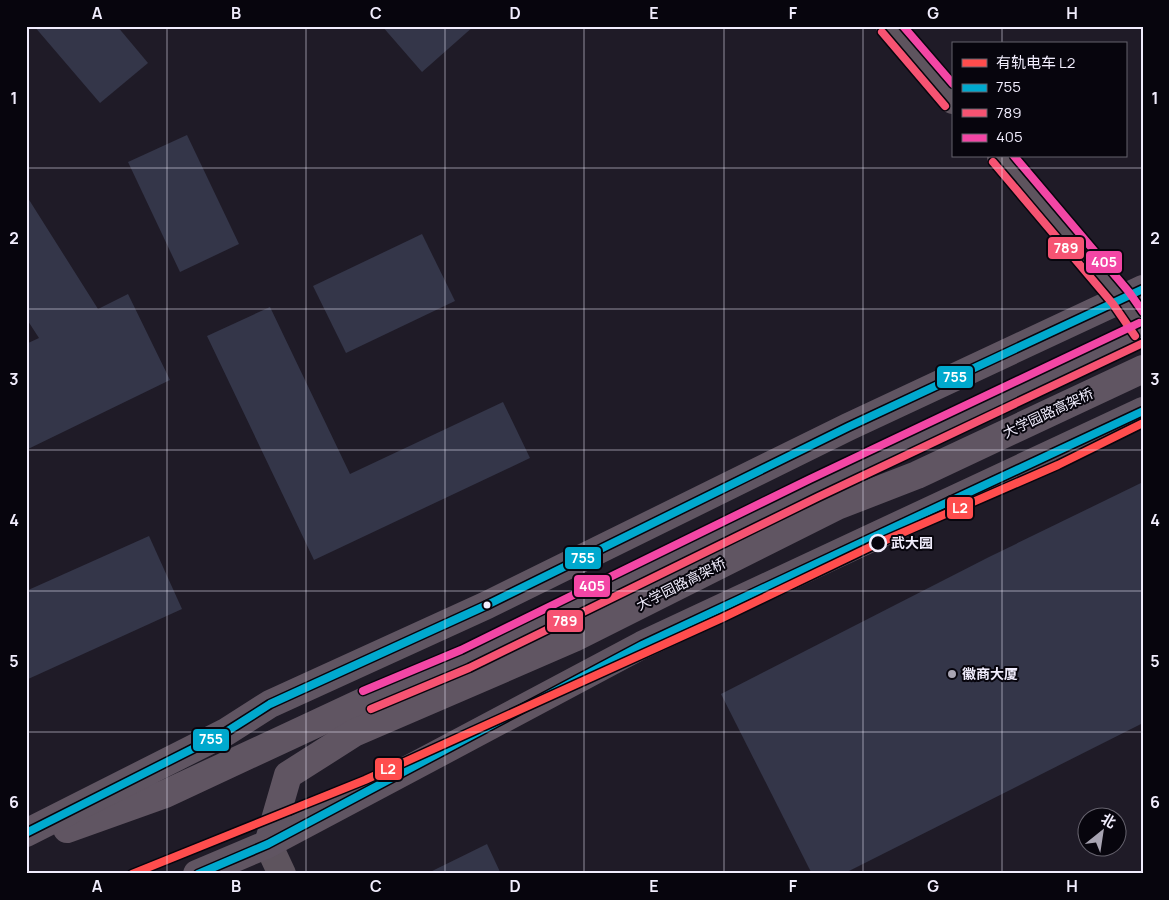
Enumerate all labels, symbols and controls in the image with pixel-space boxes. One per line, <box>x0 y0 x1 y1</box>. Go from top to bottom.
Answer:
text: A <box>92 2 103 24</box>
text: B <box>231 2 241 24</box>
text: C <box>370 2 382 24</box>
text: D <box>509 2 521 24</box>
text: E <box>649 2 659 24</box>
text: F <box>789 2 798 24</box>
text: G <box>927 2 939 24</box>
text: H <box>1066 2 1078 24</box>
legend <box>952 42 1126 158</box>
text: 有轨电车 L2 <box>996 52 1075 73</box>
text: 755 <box>996 76 1021 97</box>
text: 1 <box>10 87 18 109</box>
text: 1 <box>1151 87 1159 109</box>
text: 789 <box>996 102 1022 123</box>
text: 405 <box>996 126 1023 147</box>
text: 2 <box>9 227 19 249</box>
text: 2 <box>1150 227 1160 249</box>
line badge: 789 <box>1047 236 1085 260</box>
text: 789 <box>1054 238 1078 257</box>
line badge: 405 <box>1085 250 1123 274</box>
text: 405 <box>1091 252 1117 271</box>
line badge: 755 <box>936 365 974 389</box>
text: 755 <box>943 367 967 386</box>
text: 3 <box>9 368 19 390</box>
text: 3 <box>1150 368 1160 390</box>
street label: 大学园路高架桥 <box>999 383 1096 442</box>
line badge: L2 <box>946 496 974 520</box>
text: L2 <box>952 498 968 517</box>
text: 4 <box>9 509 19 531</box>
text: 4 <box>1150 509 1160 531</box>
place label: 武大园 <box>891 533 933 552</box>
marker: 武大园 <box>869 534 887 552</box>
line badge: 755 <box>564 546 602 570</box>
text: 755 <box>571 548 595 567</box>
street label: 大学园路高架桥 <box>633 553 729 614</box>
line badge: 405 <box>573 574 611 598</box>
text: 405 <box>579 576 605 595</box>
unlabelled marker <box>482 600 492 610</box>
line badge: 789 <box>546 609 584 633</box>
text: 789 <box>553 611 577 630</box>
text: 5 <box>9 650 19 672</box>
text: 5 <box>1150 650 1160 672</box>
place label: 徽商大厦 <box>962 664 1018 683</box>
marker: 徽商大厦 <box>946 668 958 680</box>
line badge: 755 <box>192 728 230 752</box>
text: 755 <box>199 729 223 748</box>
line badge: L2 <box>374 757 403 781</box>
text: L2 <box>380 759 396 778</box>
text: 6 <box>9 791 19 813</box>
text: 6 <box>1150 791 1160 813</box>
north arrow <box>1076 808 1126 858</box>
text: 北 <box>1098 809 1120 832</box>
text: A <box>92 875 103 897</box>
text: B <box>231 875 241 897</box>
text: C <box>370 875 382 897</box>
text: D <box>509 875 521 897</box>
text: E <box>649 875 659 897</box>
text: F <box>789 875 798 897</box>
text: G <box>927 875 939 897</box>
text: H <box>1066 875 1078 897</box>

